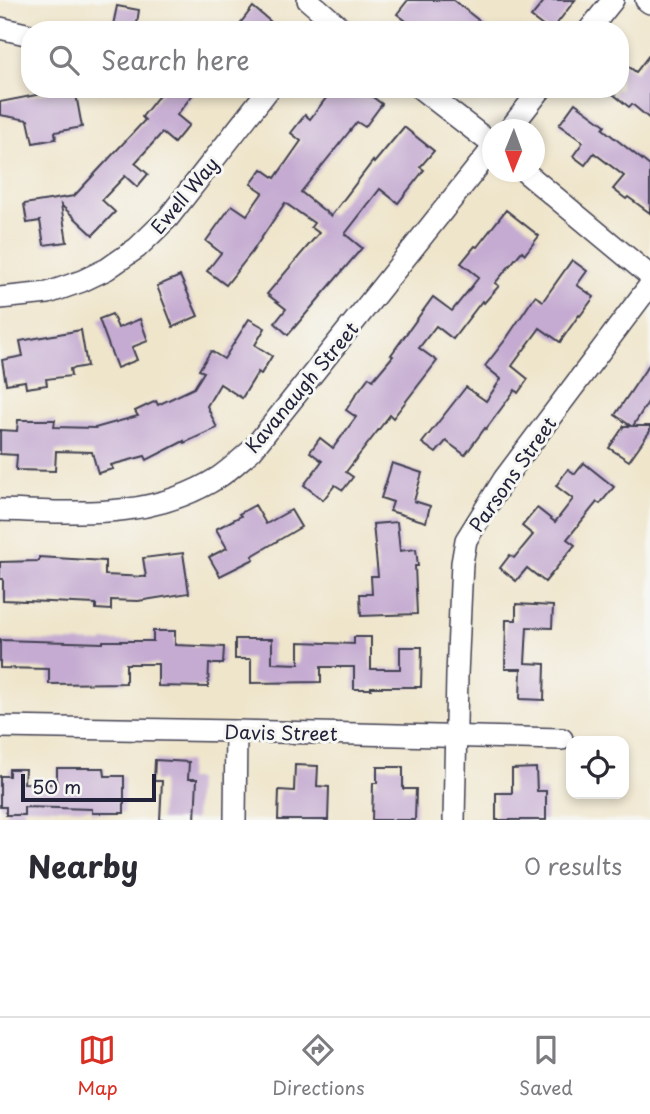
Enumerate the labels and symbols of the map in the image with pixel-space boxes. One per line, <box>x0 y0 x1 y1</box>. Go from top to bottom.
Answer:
north arrow <box>482 119 545 182</box>
street label: Ewell Way <box>143 150 225 240</box>
street label: Kavanaugh Street <box>238 315 365 459</box>
street label: Parsons Street <box>462 411 562 537</box>
street label: Davis Street <box>224 717 338 747</box>
scale bar <box>21 771 156 803</box>

